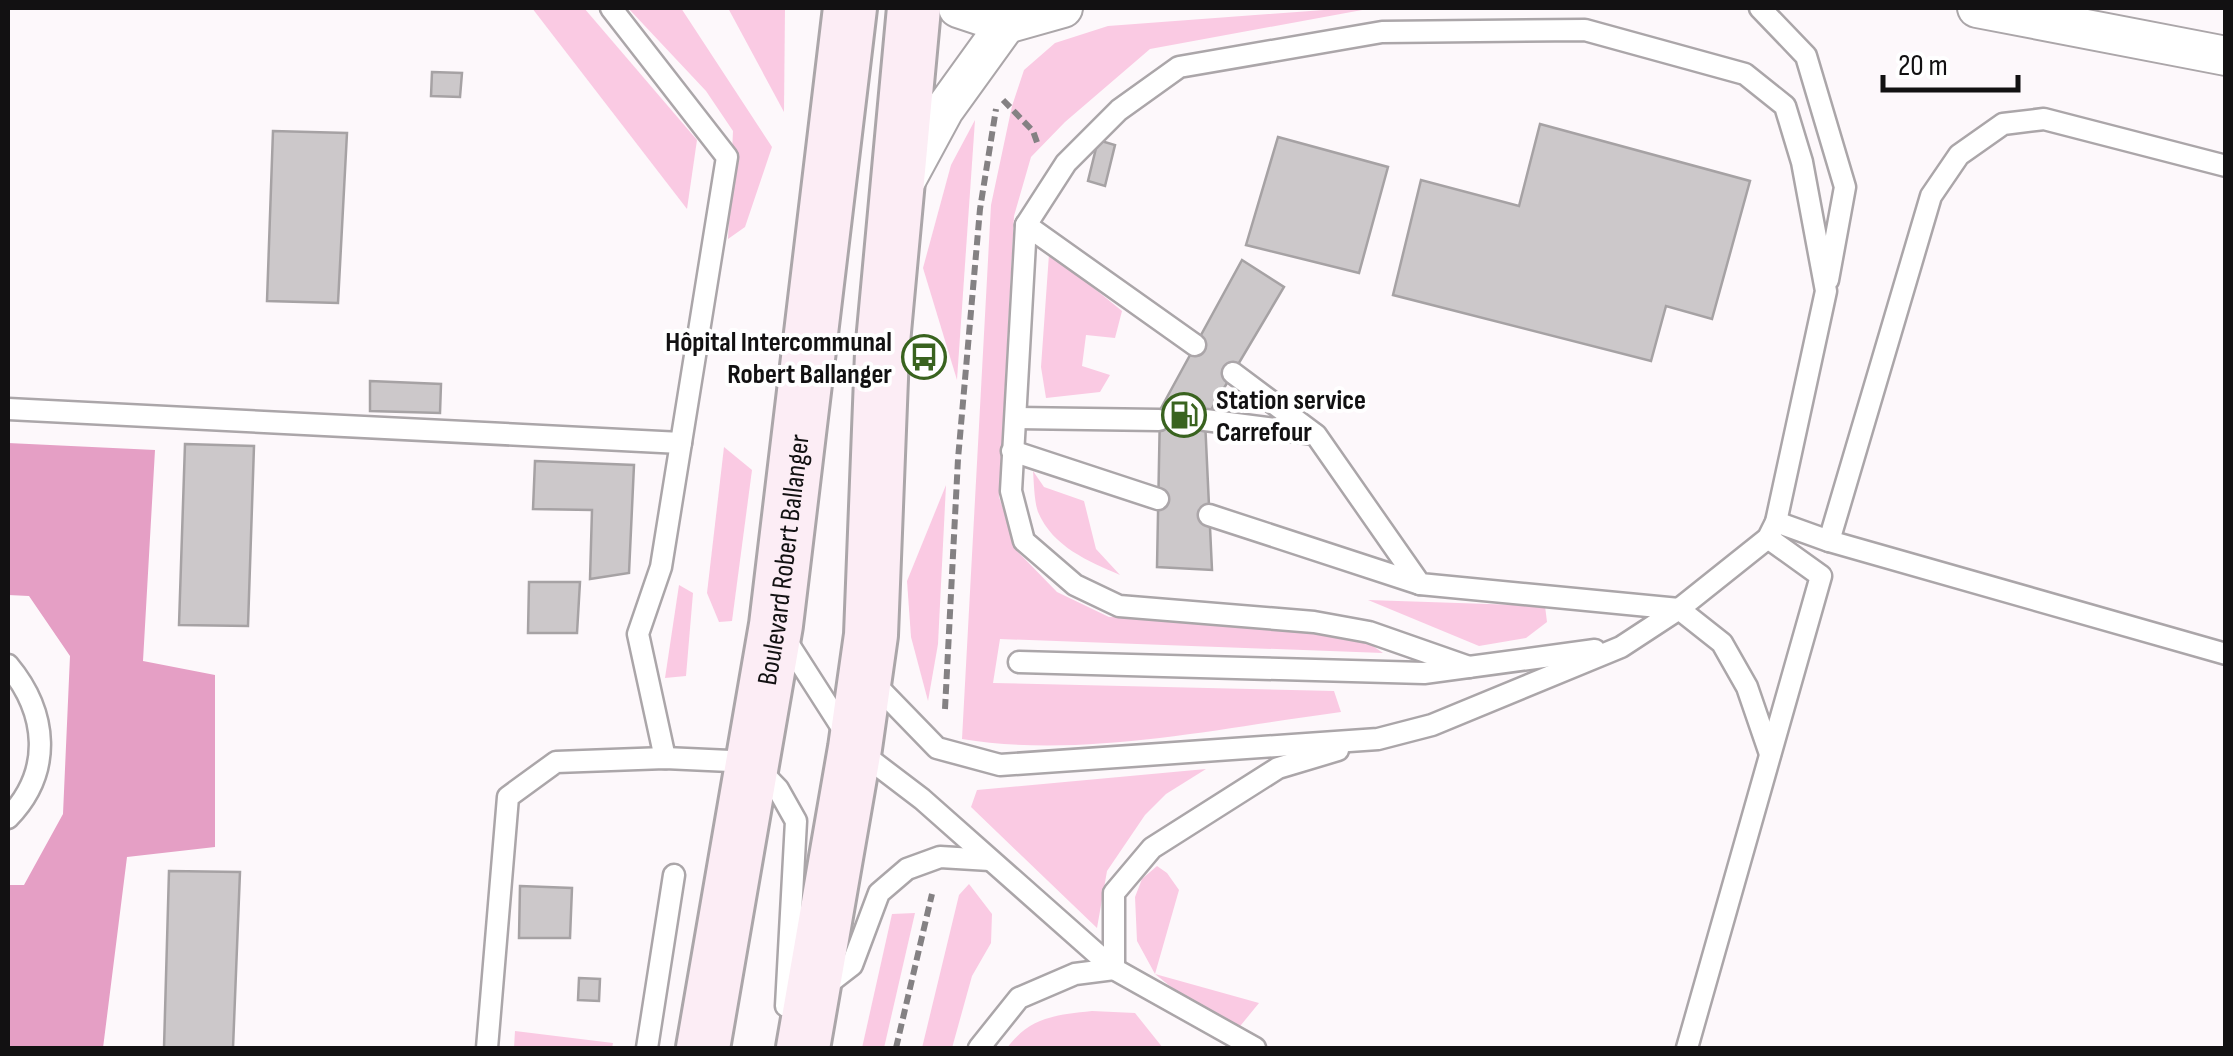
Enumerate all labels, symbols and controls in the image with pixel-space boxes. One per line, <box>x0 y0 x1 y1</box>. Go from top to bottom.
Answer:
scale bar <box>1883 30 2018 92</box>
text: 20 m <box>1898 48 1948 84</box>
place label: Hôpital Intercommunal Robert Ballanger <box>665 326 892 391</box>
bus stop icon: Hôpital Intercommunal Robert Ballanger <box>901 334 947 380</box>
place label: Station service Carrefour <box>1216 384 1366 449</box>
fuel station icon: Station service Carrefour <box>1161 392 1207 438</box>
street label: Boulevard Robert Ballanger <box>751 433 817 688</box>

